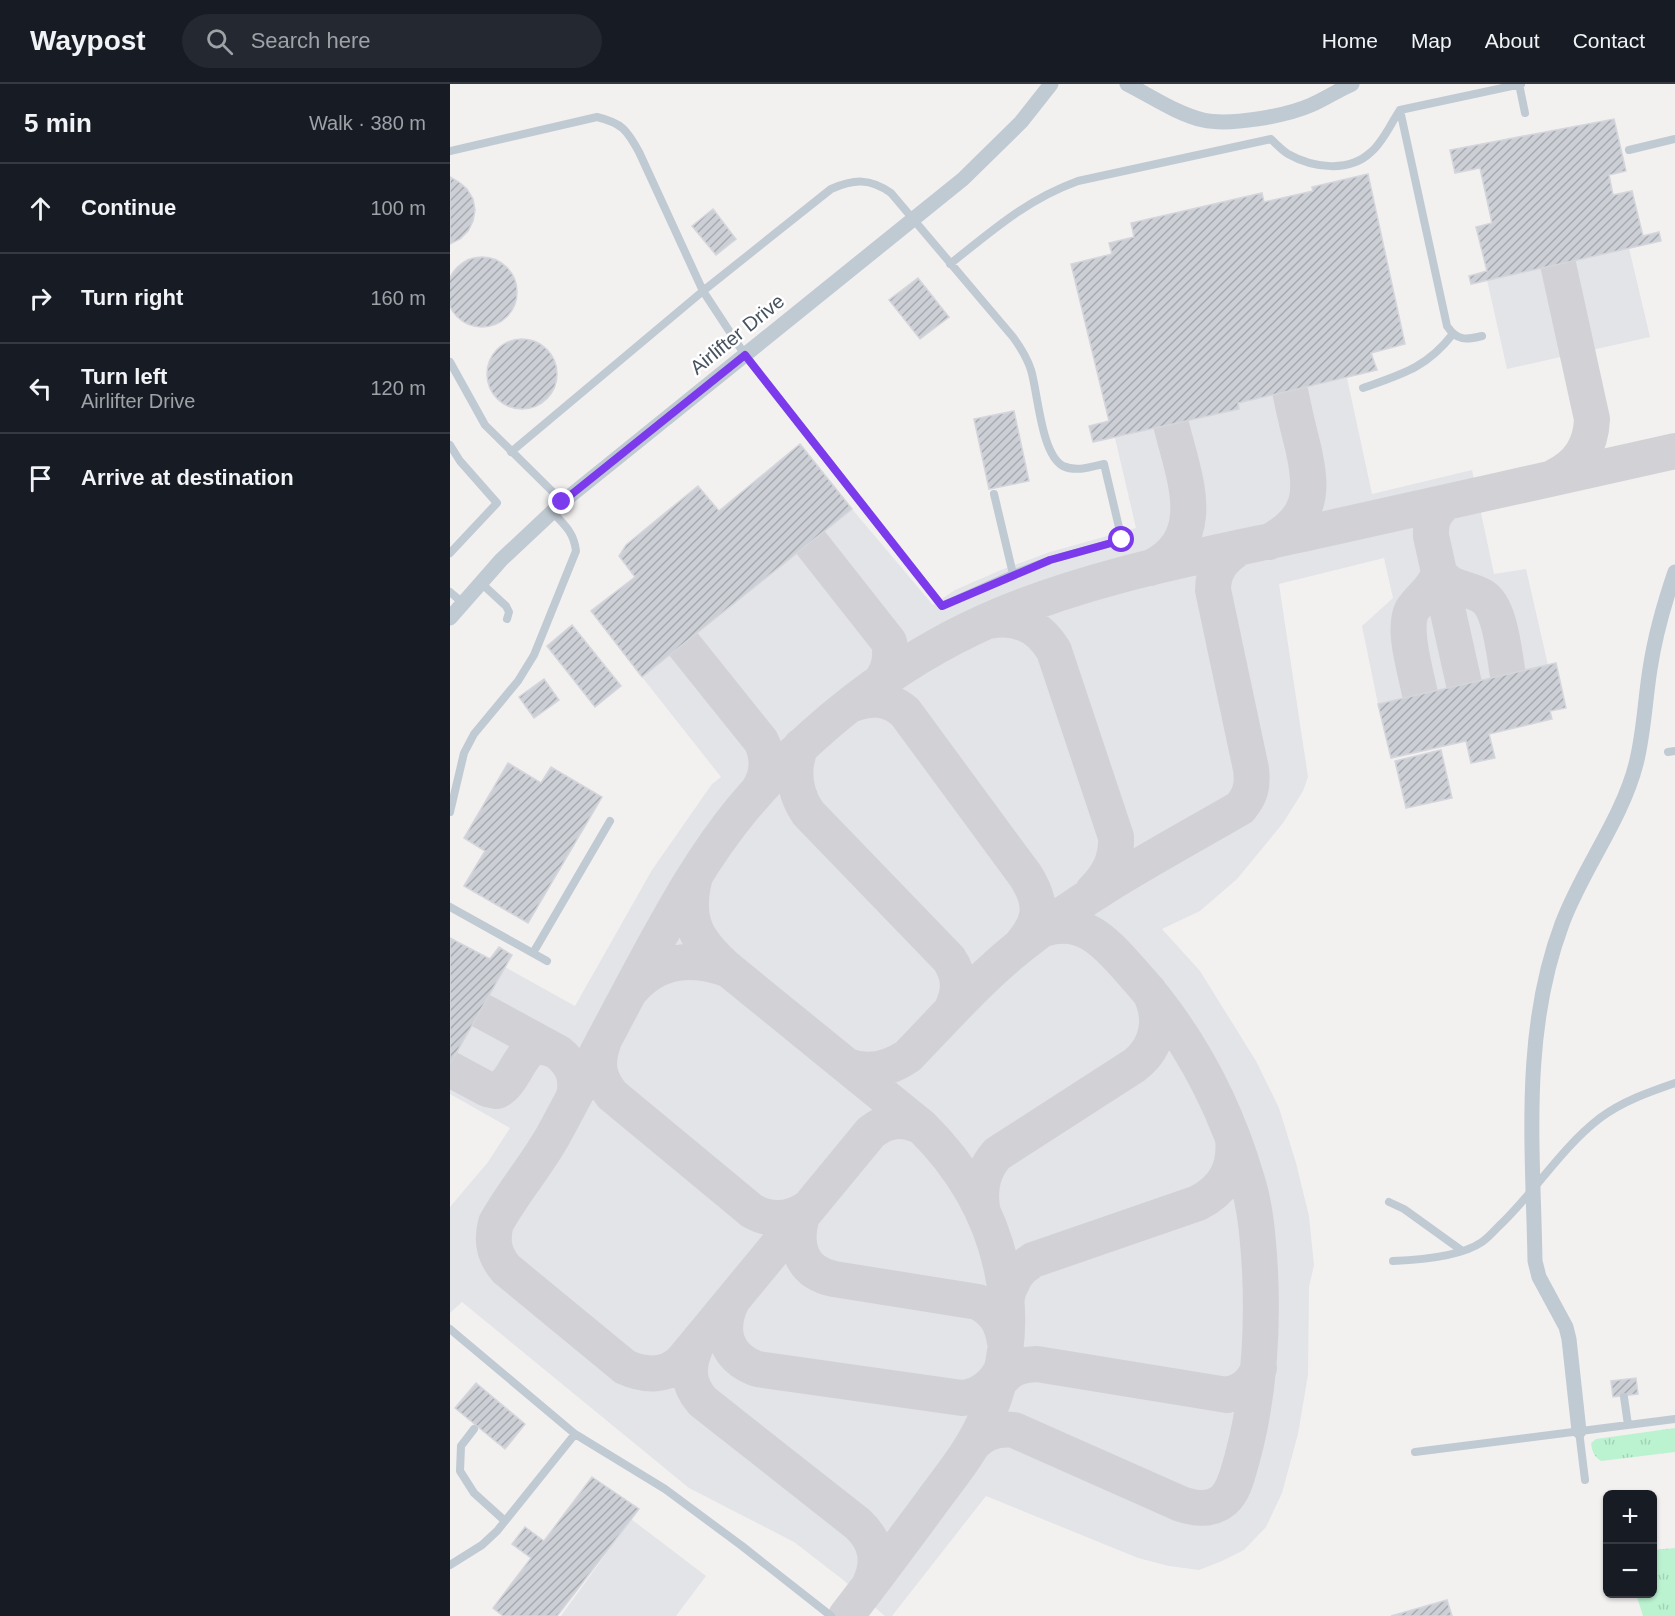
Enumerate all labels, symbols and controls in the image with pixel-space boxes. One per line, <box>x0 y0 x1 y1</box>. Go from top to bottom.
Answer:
search box <box>182 14 602 68</box>
text: Waypost <box>30 25 146 56</box>
icon: search <box>203 25 236 58</box>
text: Search here <box>251 28 371 53</box>
text: Home <box>1322 29 1378 52</box>
text: Map <box>1411 29 1452 52</box>
text: About <box>1485 29 1540 52</box>
text: Contact <box>1573 29 1645 52</box>
text: 5 min <box>24 108 92 138</box>
text: Walk · 380 m <box>309 112 426 134</box>
icon: ahead <box>24 192 57 225</box>
text: Continue <box>81 195 176 220</box>
text: 100 m <box>370 197 426 219</box>
icon: right <box>24 282 57 315</box>
text: Turn right <box>81 285 183 310</box>
text: 160 m <box>370 287 426 309</box>
street label: Airlifter Drive <box>686 289 788 379</box>
text: Turn left <box>81 364 167 389</box>
icon: left <box>24 372 57 405</box>
text: 120 m <box>370 377 426 399</box>
text: Airlifter Drive <box>81 390 195 412</box>
icon: arrive <box>24 462 57 495</box>
text: Arrive at destination <box>81 465 294 490</box>
route end <box>548 488 574 514</box>
route start <box>1108 526 1134 552</box>
map controls <box>1603 1490 1657 1598</box>
button: + <box>1603 1490 1657 1544</box>
button: − <box>1603 1544 1657 1598</box>

